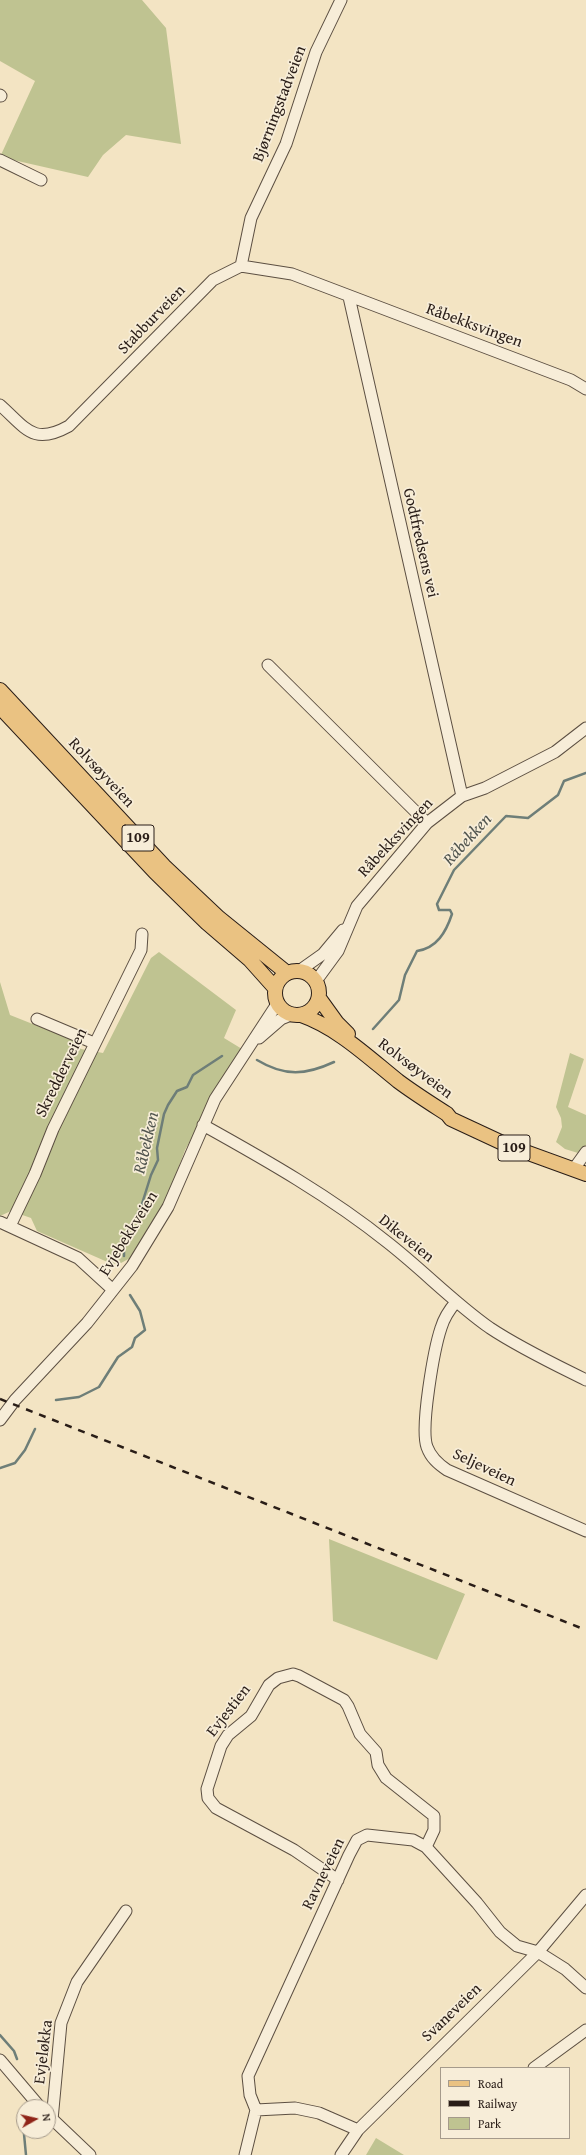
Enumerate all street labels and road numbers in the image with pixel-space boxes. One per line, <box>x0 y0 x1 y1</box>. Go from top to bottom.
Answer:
street label: Bjørningstadveien <box>249 43 311 165</box>
street label: Stabburveien <box>114 281 190 359</box>
street label: Råbekksvingen <box>423 300 525 352</box>
street label: Godtfredsens vei <box>398 486 442 600</box>
street label: Rolvsøyveien <box>64 734 138 812</box>
street label: Råbekksvingen <box>355 794 437 882</box>
road number: 109 <box>122 825 154 851</box>
street label: Skredderveien <box>32 1025 92 1121</box>
street label: Rolvsøyveien <box>374 1035 456 1103</box>
road number: 109 <box>498 1135 530 1161</box>
street label: Evjebekkveien <box>95 1188 163 1280</box>
street label: Dikeveien <box>374 1211 438 1267</box>
street label: Seljeveien <box>449 1445 519 1491</box>
street label: Evjestien <box>203 1681 255 1741</box>
street label: Ravneveien <box>298 1835 350 1913</box>
street label: Svaneveien <box>418 1980 486 2046</box>
street label: Evjeløkka <box>31 2019 57 2085</box>

